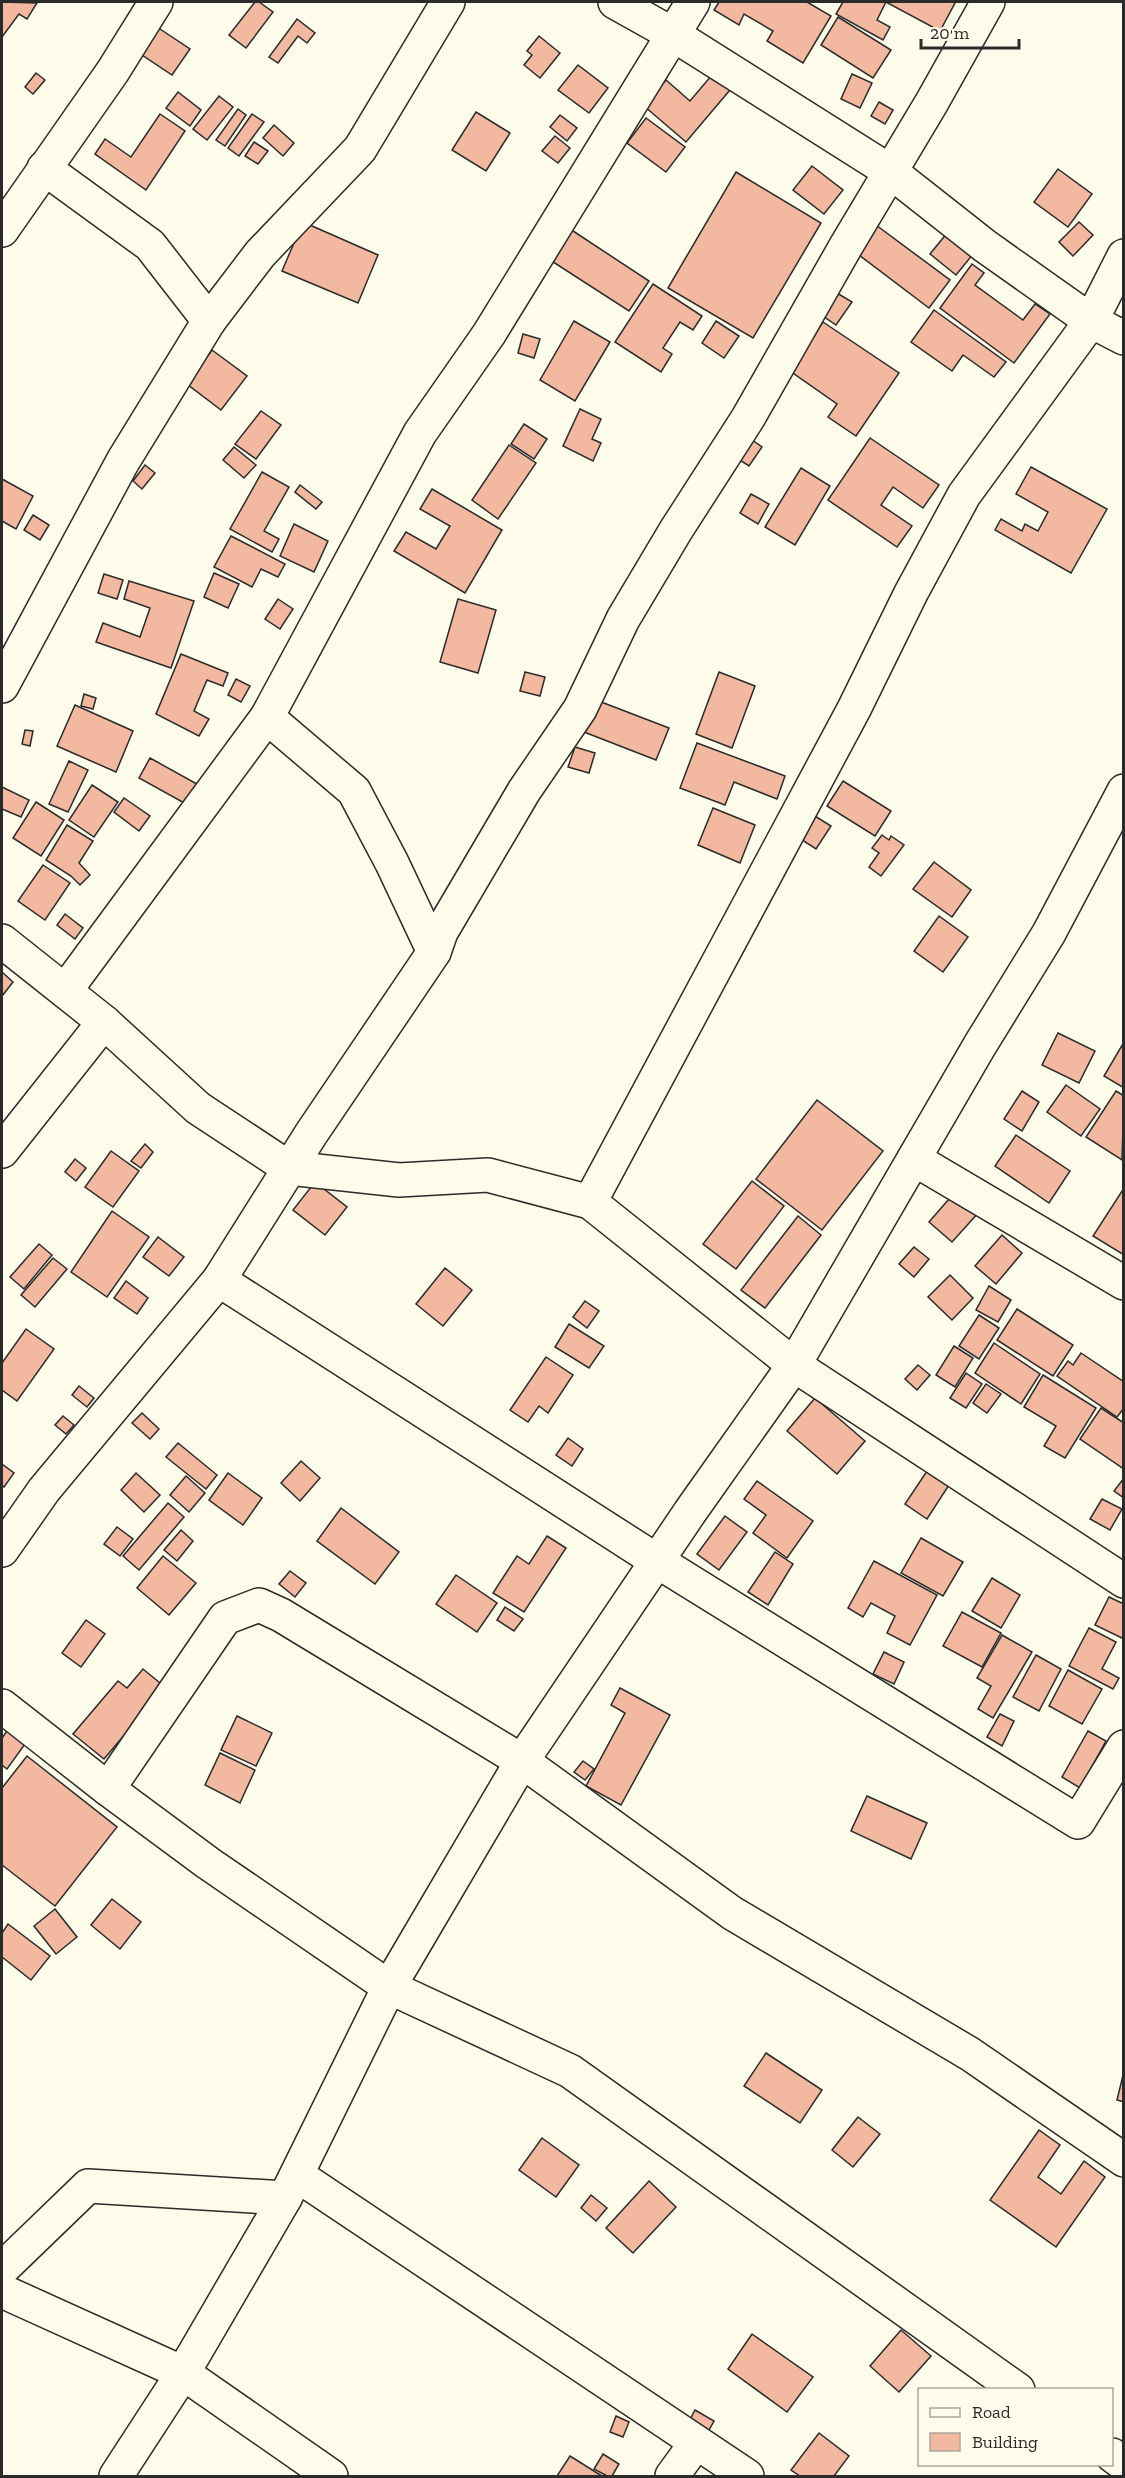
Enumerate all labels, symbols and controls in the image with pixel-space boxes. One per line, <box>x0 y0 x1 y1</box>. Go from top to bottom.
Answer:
scale bar <box>921 12 1018 50</box>
text: 20 m <box>930 22 970 44</box>
legend <box>918 2388 1113 2466</box>
text: Road <box>972 2401 1011 2423</box>
text: Building <box>972 2431 1038 2453</box>

